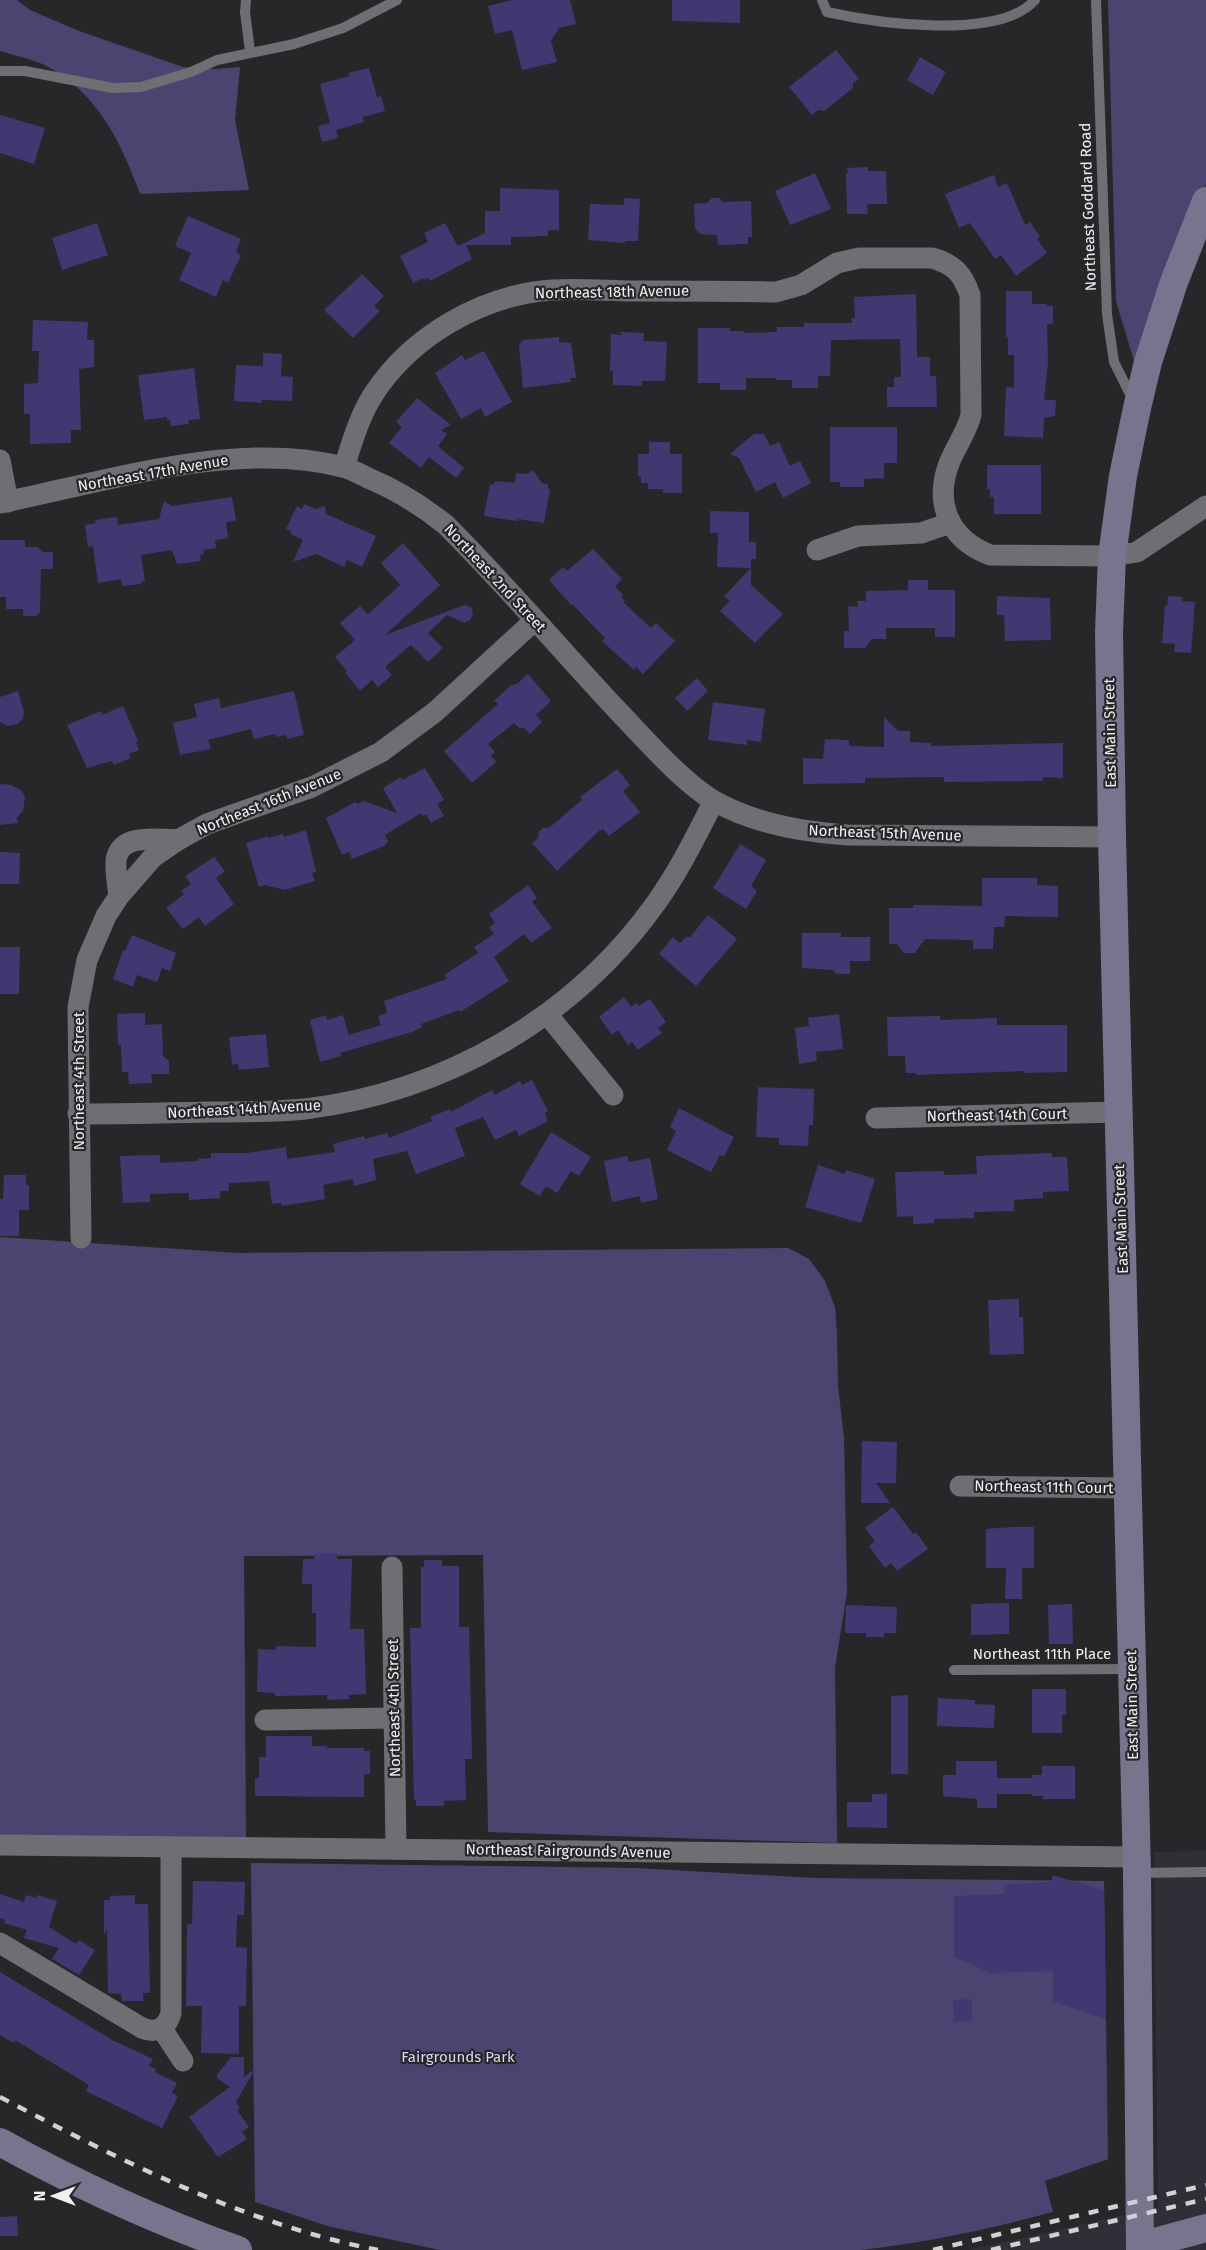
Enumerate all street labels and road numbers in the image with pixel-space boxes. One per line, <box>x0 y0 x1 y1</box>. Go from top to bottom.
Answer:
street label: Northeast Goddard Road <box>1076 122 1100 292</box>
street label: Northeast 18th Avenue <box>535 282 689 302</box>
street label: Northeast 17th Avenue <box>76 451 230 495</box>
street label: Northeast 2nd Street <box>440 520 550 636</box>
street label: East Main Street <box>1100 677 1120 788</box>
street label: Northeast 16th Avenue <box>194 765 344 839</box>
street label: Northeast 15th Avenue <box>808 821 962 845</box>
street label: Northeast 4th Street <box>70 1011 88 1150</box>
street label: Northeast 14th Avenue <box>167 1096 321 1122</box>
street label: Northeast 14th Court <box>926 1105 1068 1125</box>
street label: East Main Street <box>1110 1163 1132 1274</box>
street label: Northeast 11th Court <box>974 1477 1114 1497</box>
street label: Northeast 4th Street <box>384 1638 404 1777</box>
street label: Northeast 11th Place <box>973 1645 1111 1663</box>
street label: East Main Street <box>1122 1649 1142 1760</box>
street label: Northeast Fairgrounds Avenue <box>465 1840 671 1862</box>

